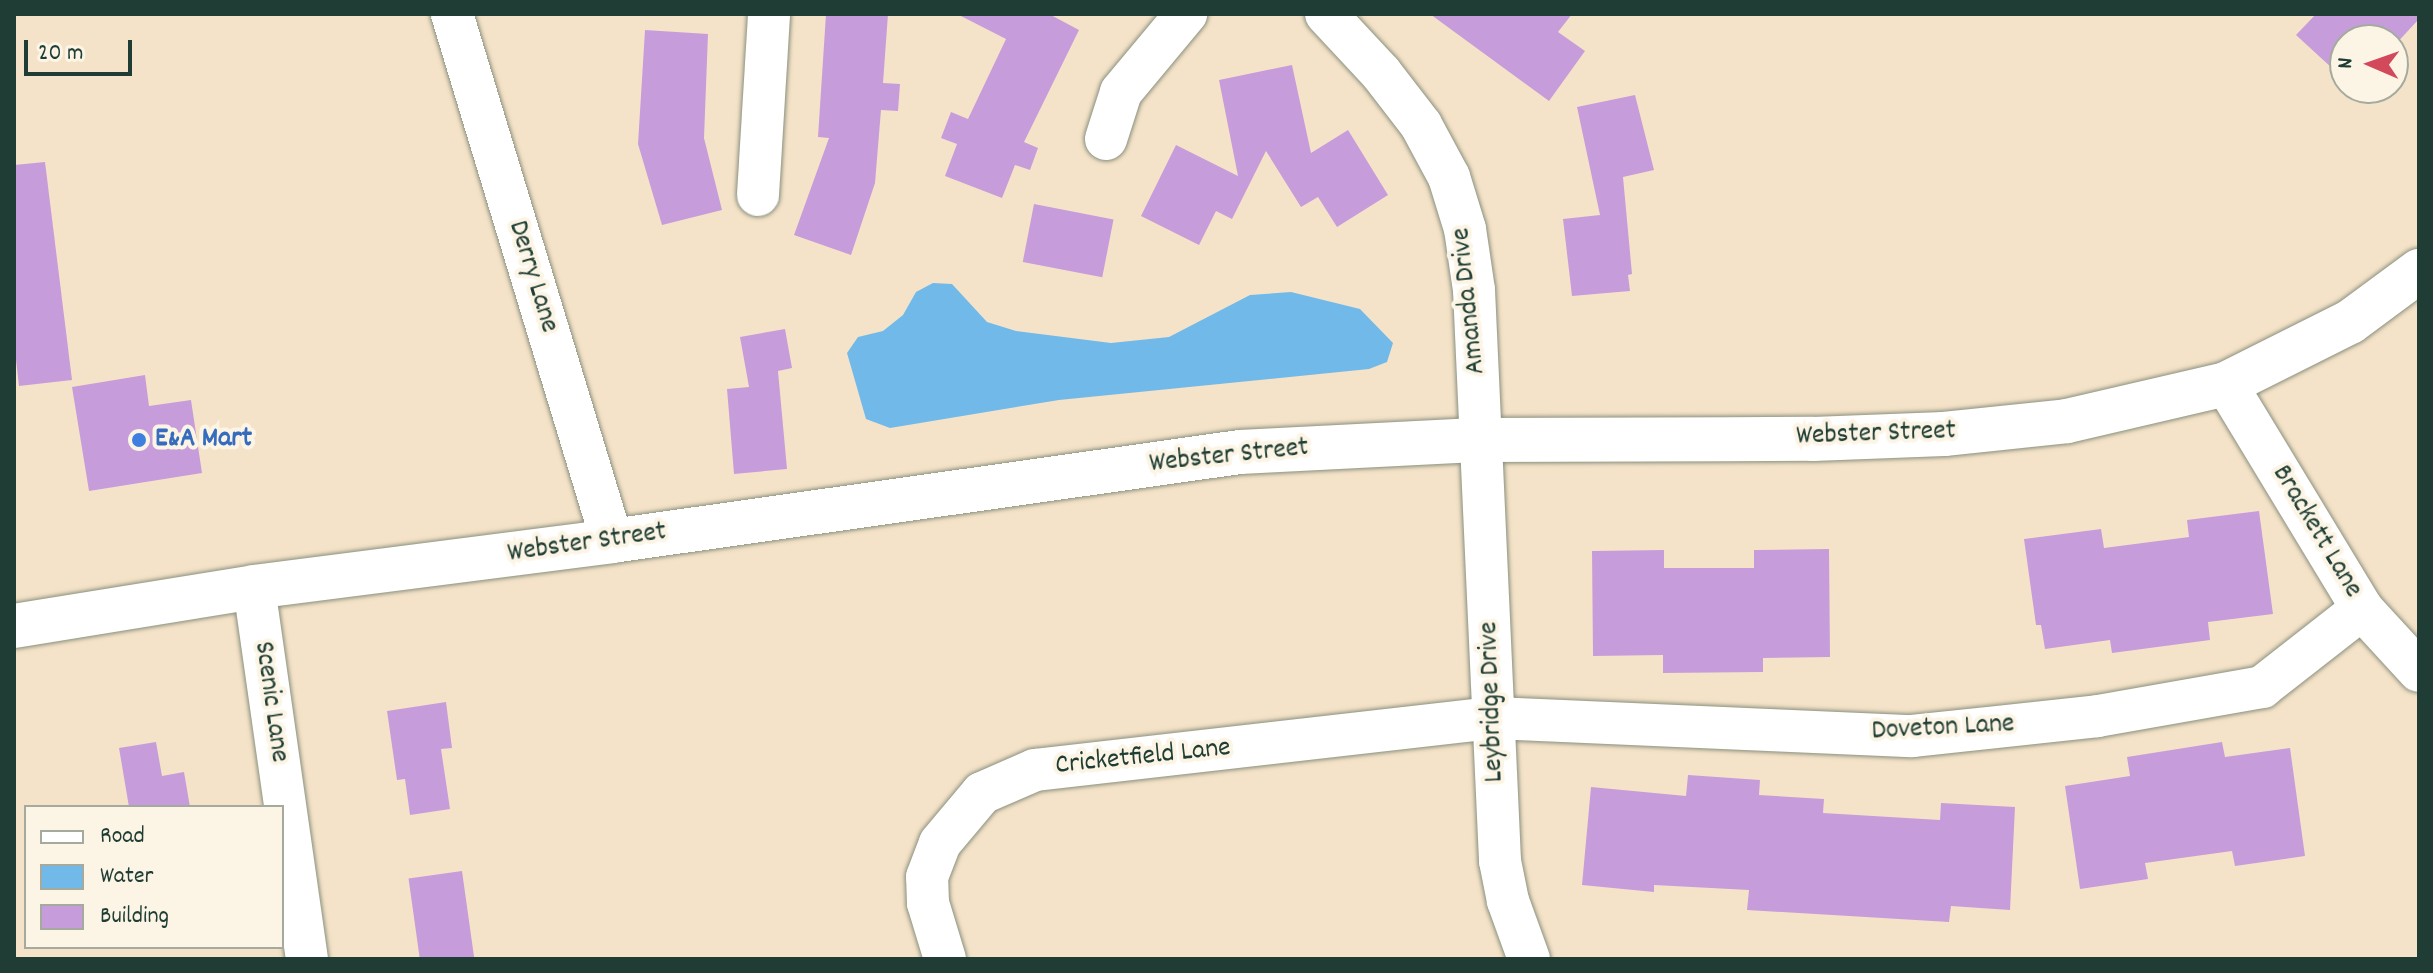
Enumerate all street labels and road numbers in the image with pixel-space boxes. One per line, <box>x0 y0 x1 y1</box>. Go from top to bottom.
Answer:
street label: Derry Lane <box>499 217 565 337</box>
street label: Amanda Drive <box>1446 226 1494 376</box>
street label: Webster Street <box>1796 415 1956 455</box>
street label: Webster Street <box>1148 432 1310 482</box>
street label: Brackett Lane <box>2263 460 2369 604</box>
street label: Webster Street <box>506 516 668 572</box>
street label: Leybridge Drive <box>1473 621 1513 783</box>
street label: Scenic Lane <box>245 640 295 764</box>
street label: Doveton Lane <box>1871 708 2015 750</box>
street label: Cricketfield Lane <box>1054 732 1232 784</box>

